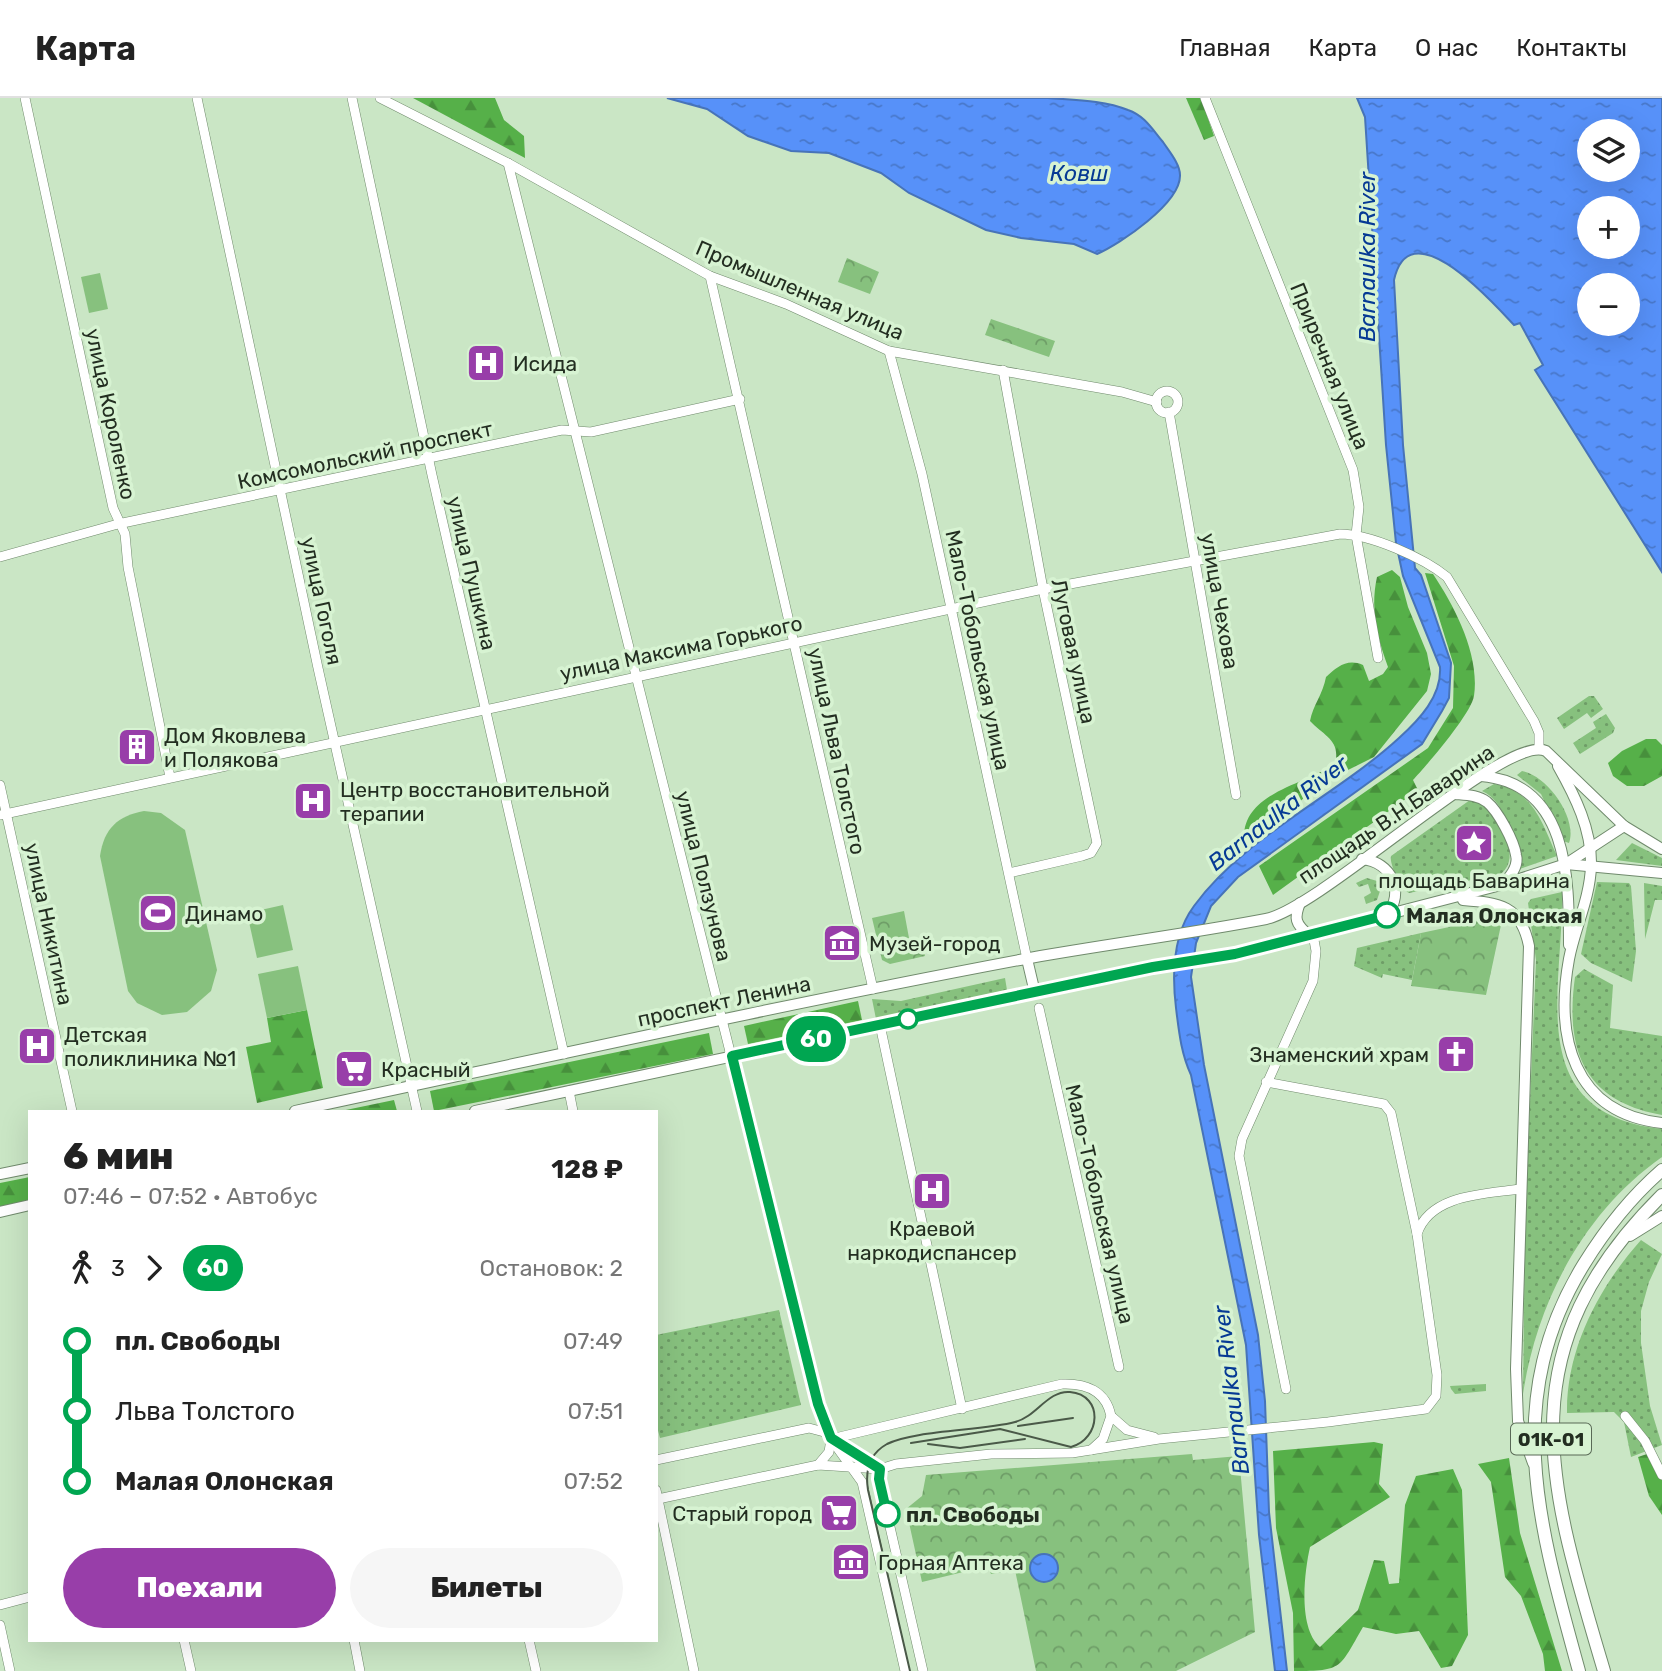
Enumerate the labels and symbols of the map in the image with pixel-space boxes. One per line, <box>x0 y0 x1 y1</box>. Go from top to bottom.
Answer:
water label: Ковш <box>1050 159 1108 187</box>
water label: Barnaulka River <box>1353 171 1381 342</box>
street label: Промышленная улица <box>692 235 908 345</box>
street label: Приречная улица <box>1285 279 1375 453</box>
street label: улица Короленко <box>81 326 141 502</box>
hospital icon: Исида <box>465 342 507 384</box>
place label: Исида <box>513 351 577 376</box>
street label: Комсомольский проспект <box>235 416 495 494</box>
street label: улица Пушкина <box>442 494 502 652</box>
street label: Мало-Тобольская улица <box>940 528 1016 772</box>
street label: улица Чехова <box>1196 531 1244 671</box>
street label: улица Гоголя <box>296 535 348 667</box>
street label: Луговая улица <box>1046 576 1102 726</box>
street label: улица Максима Горького <box>558 610 804 686</box>
street label: улица Льва Толстого <box>803 645 871 857</box>
place label: Дом Яковлева и Полякова <box>164 723 306 772</box>
building icon: Дом Яковлева и Полякова <box>116 726 158 768</box>
street label: площадь В.Н.Баварина <box>1293 739 1499 889</box>
water label: Barnaulka River <box>1202 749 1355 876</box>
place label: Центр восстановительной терапии <box>340 777 610 826</box>
hospital icon: Центр восстановительной терапии <box>292 780 334 822</box>
street label: улица Ползунова <box>671 788 737 964</box>
place icon: площадь Баварина <box>1453 822 1495 864</box>
street label: улица Никитина <box>20 841 78 1007</box>
place label: площадь Баварина <box>1378 868 1570 893</box>
sports icon: Динамо <box>137 892 179 934</box>
place label: Динамо <box>185 901 263 926</box>
marker: Малая Олонская <box>1374 902 1400 928</box>
place label: Малая Олонская <box>1406 903 1583 928</box>
museum icon: Музей-город <box>821 922 863 964</box>
place label: Музей-город <box>869 931 1001 956</box>
street label: проспект Ленина <box>635 970 813 1032</box>
unlabelled marker <box>898 1009 918 1029</box>
line badge: 60 <box>784 1016 848 1062</box>
place label: Детская поликлиника №1 <box>64 1022 236 1071</box>
hospital icon: Детская поликлиника №1 <box>16 1025 58 1067</box>
church icon: Знаменский храм <box>1435 1033 1477 1075</box>
place label: Знаменский храм <box>1249 1042 1429 1067</box>
supermarket icon: Красный <box>333 1048 375 1090</box>
place label: Красный <box>381 1057 471 1082</box>
street label: Мало-Тобольская улица <box>1060 1082 1140 1326</box>
hospital icon: Краевой наркодиспансер <box>911 1170 953 1212</box>
place label: Краевой наркодиспансер <box>847 1216 1017 1265</box>
water label: Barnaulka River <box>1207 1303 1255 1476</box>
road number: 01К-01 <box>1511 1424 1591 1455</box>
supermarket icon: Старый город <box>818 1492 860 1534</box>
place label: Старый город <box>672 1501 812 1526</box>
marker: пл. Свободы <box>874 1501 900 1527</box>
place label: пл. Свободы <box>906 1502 1040 1527</box>
museum icon: Горная Аптека <box>830 1541 872 1583</box>
place label: Горная Аптека <box>878 1550 1024 1575</box>

